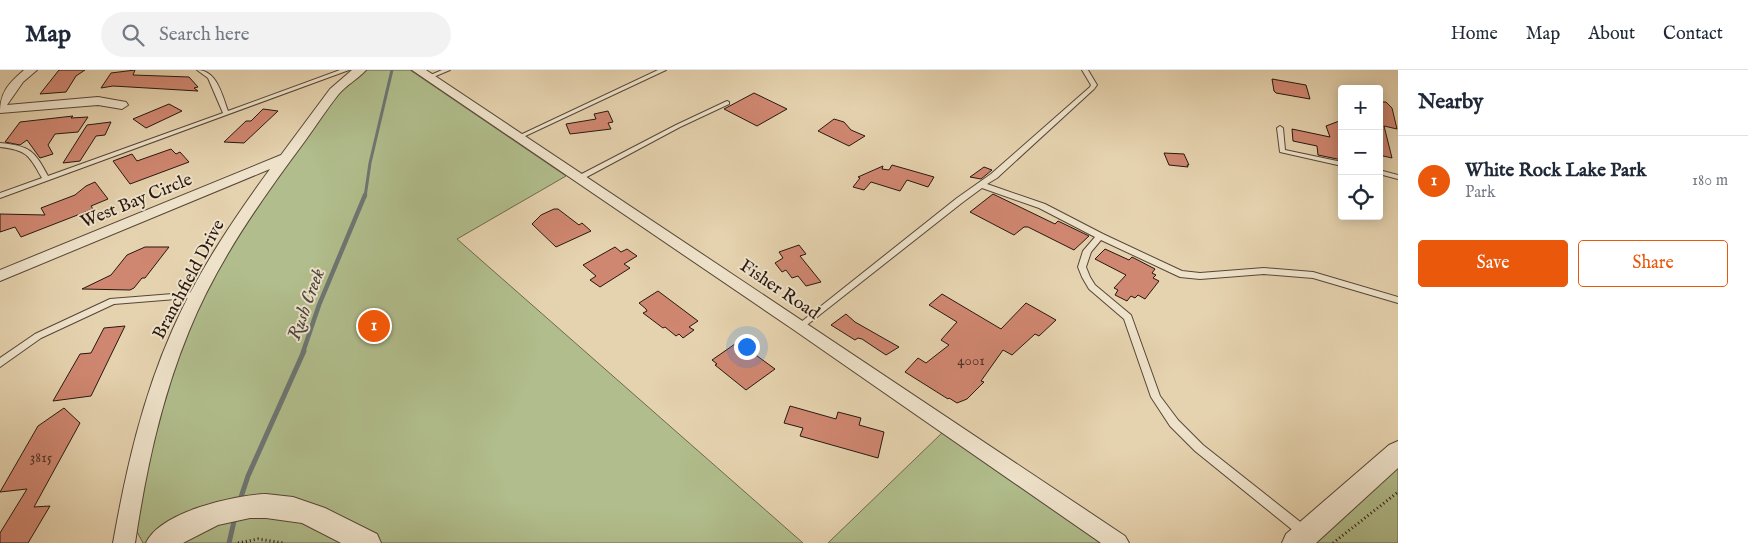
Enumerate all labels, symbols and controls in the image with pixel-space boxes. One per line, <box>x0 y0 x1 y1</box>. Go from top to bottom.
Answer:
search box <box>101 12 451 57</box>
text: Map <box>25 19 71 50</box>
icon: search <box>119 21 147 49</box>
text: Search here <box>159 23 250 47</box>
text: Home <box>1451 23 1498 46</box>
text: Map <box>1526 23 1560 46</box>
text: About <box>1588 23 1635 46</box>
text: Contact <box>1663 23 1723 46</box>
map controls <box>1338 85 1383 220</box>
button: + <box>1338 85 1383 130</box>
text: Nearby <box>1418 89 1483 116</box>
button: − <box>1338 130 1383 175</box>
text: White Rock Lake Park <box>1465 159 1646 183</box>
street label: West Bay Circle <box>77 169 196 234</box>
text: 1 <box>1431 171 1437 191</box>
text: 180 m <box>1692 171 1728 191</box>
button: locate <box>1338 175 1383 220</box>
text: Park <box>1465 183 1495 203</box>
street label: Branchfield Drive <box>148 216 231 343</box>
button: Save <box>1418 240 1568 287</box>
button: Share <box>1578 240 1728 287</box>
street label: Fisher Road <box>735 255 824 326</box>
water label: Rush Creek <box>283 265 331 344</box>
pin: 1 <box>358 307 390 345</box>
your location <box>734 334 760 360</box>
house number: 4001 <box>957 351 985 370</box>
house number: 3815 <box>30 448 53 467</box>

